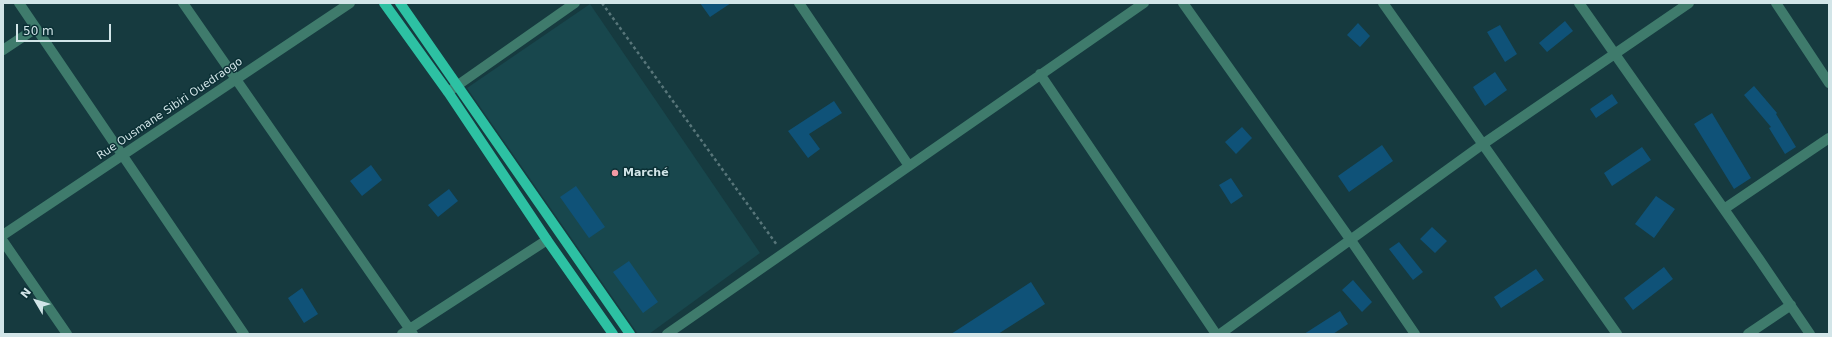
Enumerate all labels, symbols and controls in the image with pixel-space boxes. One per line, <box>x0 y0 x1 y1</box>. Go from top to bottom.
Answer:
scale bar <box>18 16 113 42</box>
text: 50 m <box>23 24 54 38</box>
street label: Rue Ousmane Sibiri Ouedraogo <box>95 55 245 163</box>
place label: Marché <box>623 166 669 180</box>
marker: Marché <box>610 168 620 178</box>
north arrow <box>16 281 56 321</box>
text: N <box>18 286 34 301</box>

